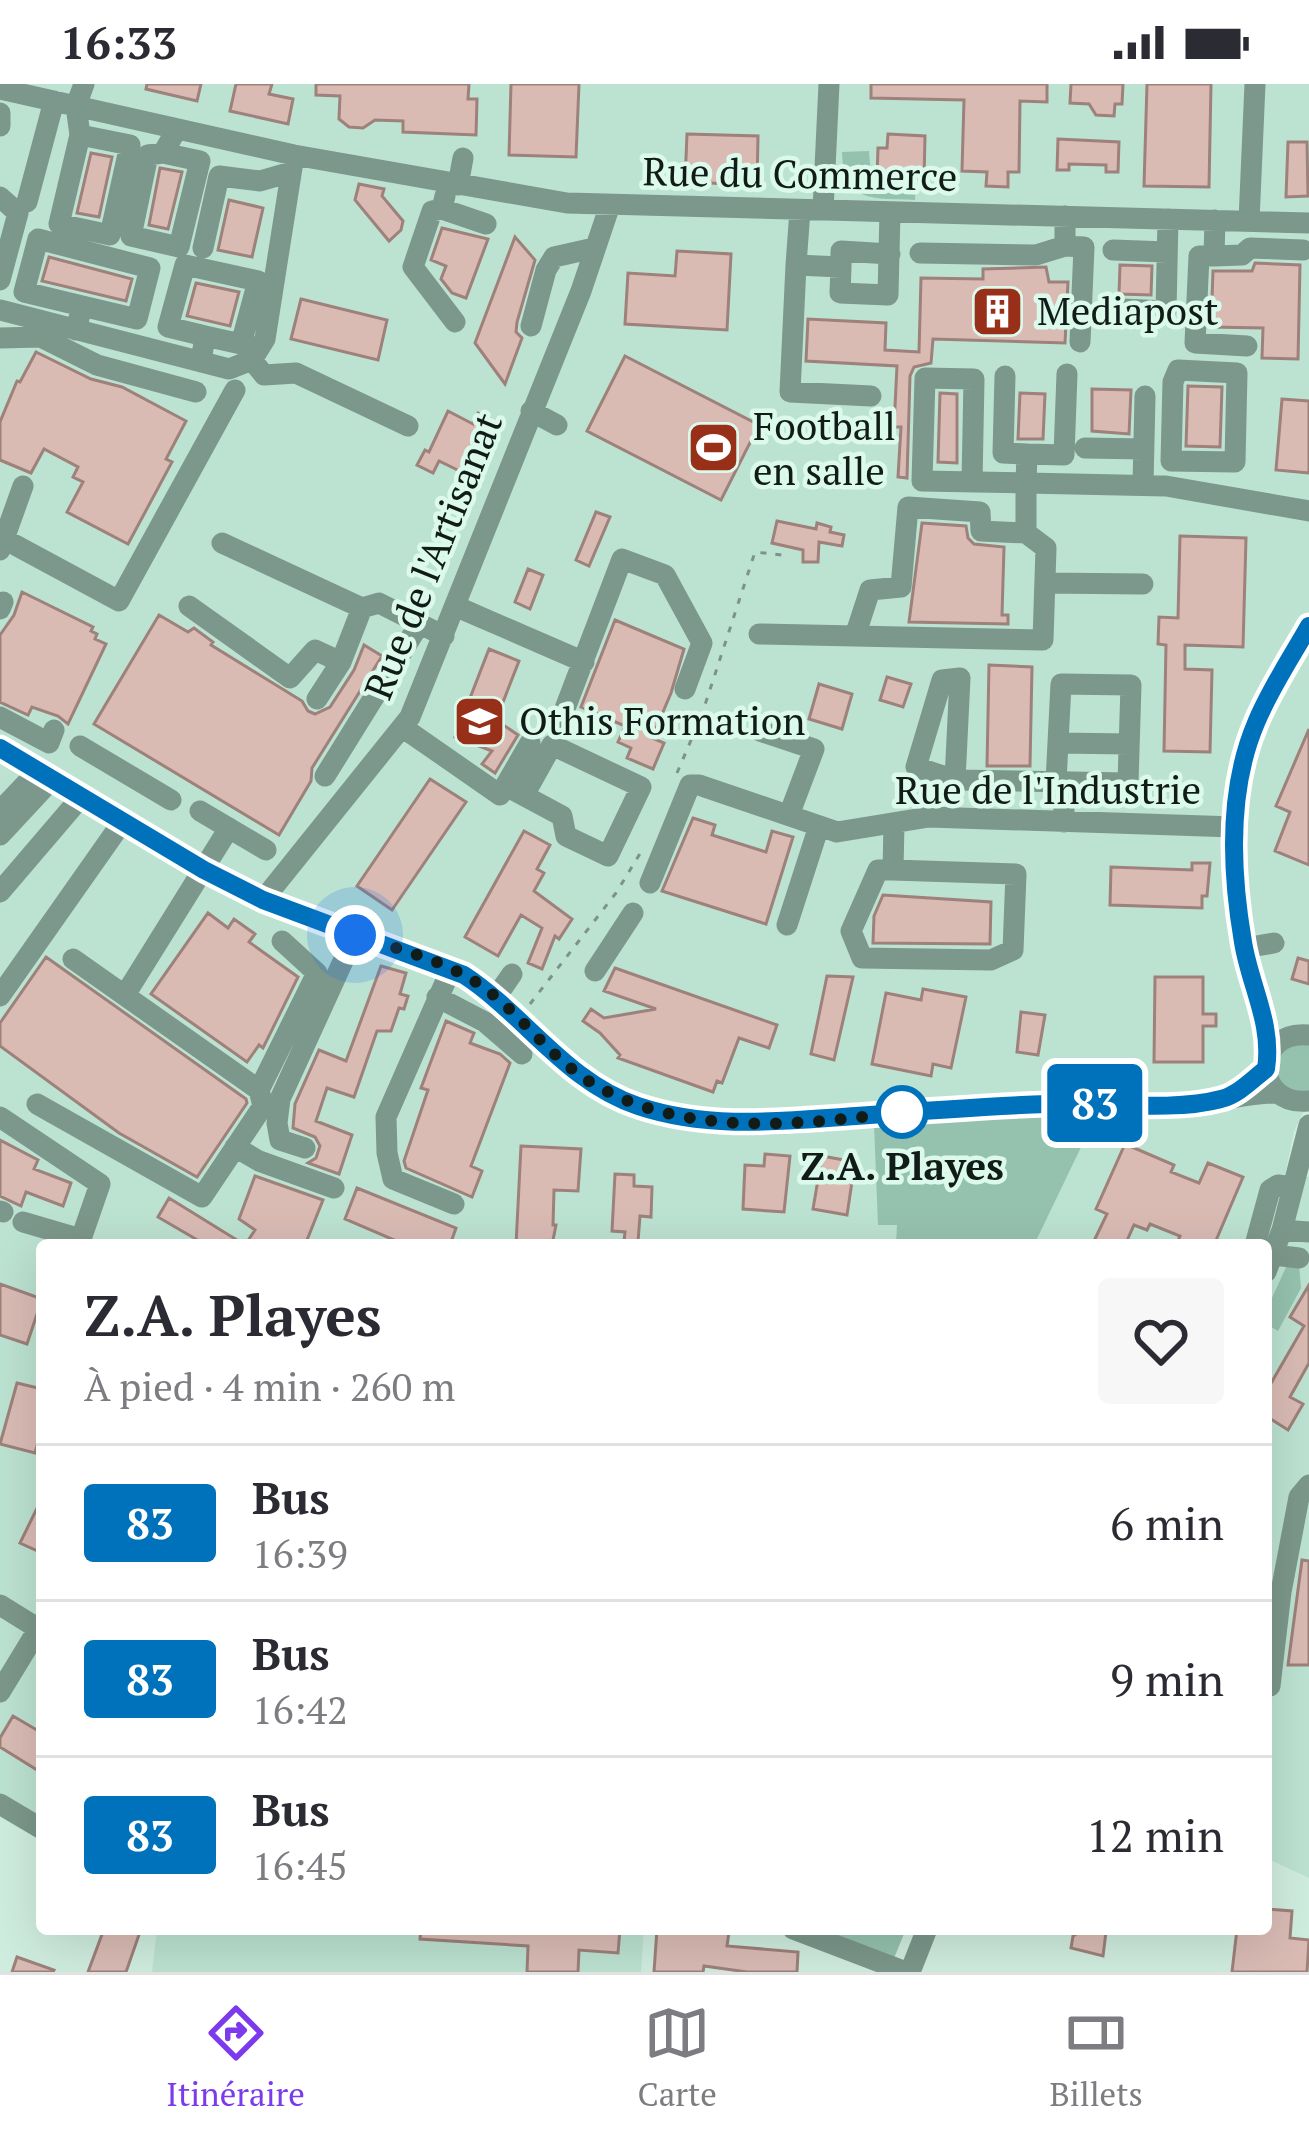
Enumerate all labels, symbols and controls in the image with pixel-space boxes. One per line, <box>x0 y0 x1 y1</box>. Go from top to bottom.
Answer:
text: 16:33 <box>60 12 177 72</box>
street label: Rue du Commerce <box>642 144 958 202</box>
building icon: Mediapost <box>970 283 1026 339</box>
place label: Mediapost <box>1037 284 1219 336</box>
place label: Football en salle <box>753 399 896 496</box>
street label: Rue de l'Artisanat <box>351 405 513 706</box>
sports icon: Football en salle <box>686 420 742 476</box>
school or university icon: Othis Formation <box>452 693 508 749</box>
place label: Othis Formation <box>519 694 805 746</box>
street label: Rue de l'Industrie <box>895 763 1201 815</box>
your location <box>325 905 385 965</box>
line badge: 83 <box>1041 1064 1149 1142</box>
text: 83 <box>1071 1075 1119 1131</box>
marker: Z.A. Playes <box>877 1087 927 1137</box>
place label: Z.A. Playes <box>800 1139 1004 1191</box>
text: Z.A. Playes <box>84 1277 382 1352</box>
button: heart <box>1098 1278 1224 1404</box>
text: À pied · 4 min · 260 m <box>84 1360 455 1412</box>
text: Bus <box>252 1467 330 1527</box>
text: 6 min <box>1110 1493 1224 1553</box>
text: 83 <box>126 1495 174 1551</box>
text: 16:39 <box>252 1527 348 1579</box>
text: Bus <box>252 1623 330 1683</box>
text: 9 min <box>1110 1649 1224 1709</box>
text: 83 <box>126 1651 174 1707</box>
text: 16:42 <box>252 1683 348 1735</box>
text: Bus <box>252 1779 330 1839</box>
text: 12 min <box>1086 1805 1224 1865</box>
text: 83 <box>126 1807 174 1863</box>
text: 16:45 <box>252 1839 348 1891</box>
tab: Itinéraire <box>166 2000 305 2115</box>
tab: Carte <box>637 2000 717 2115</box>
tab: Billets <box>1049 2000 1143 2115</box>

